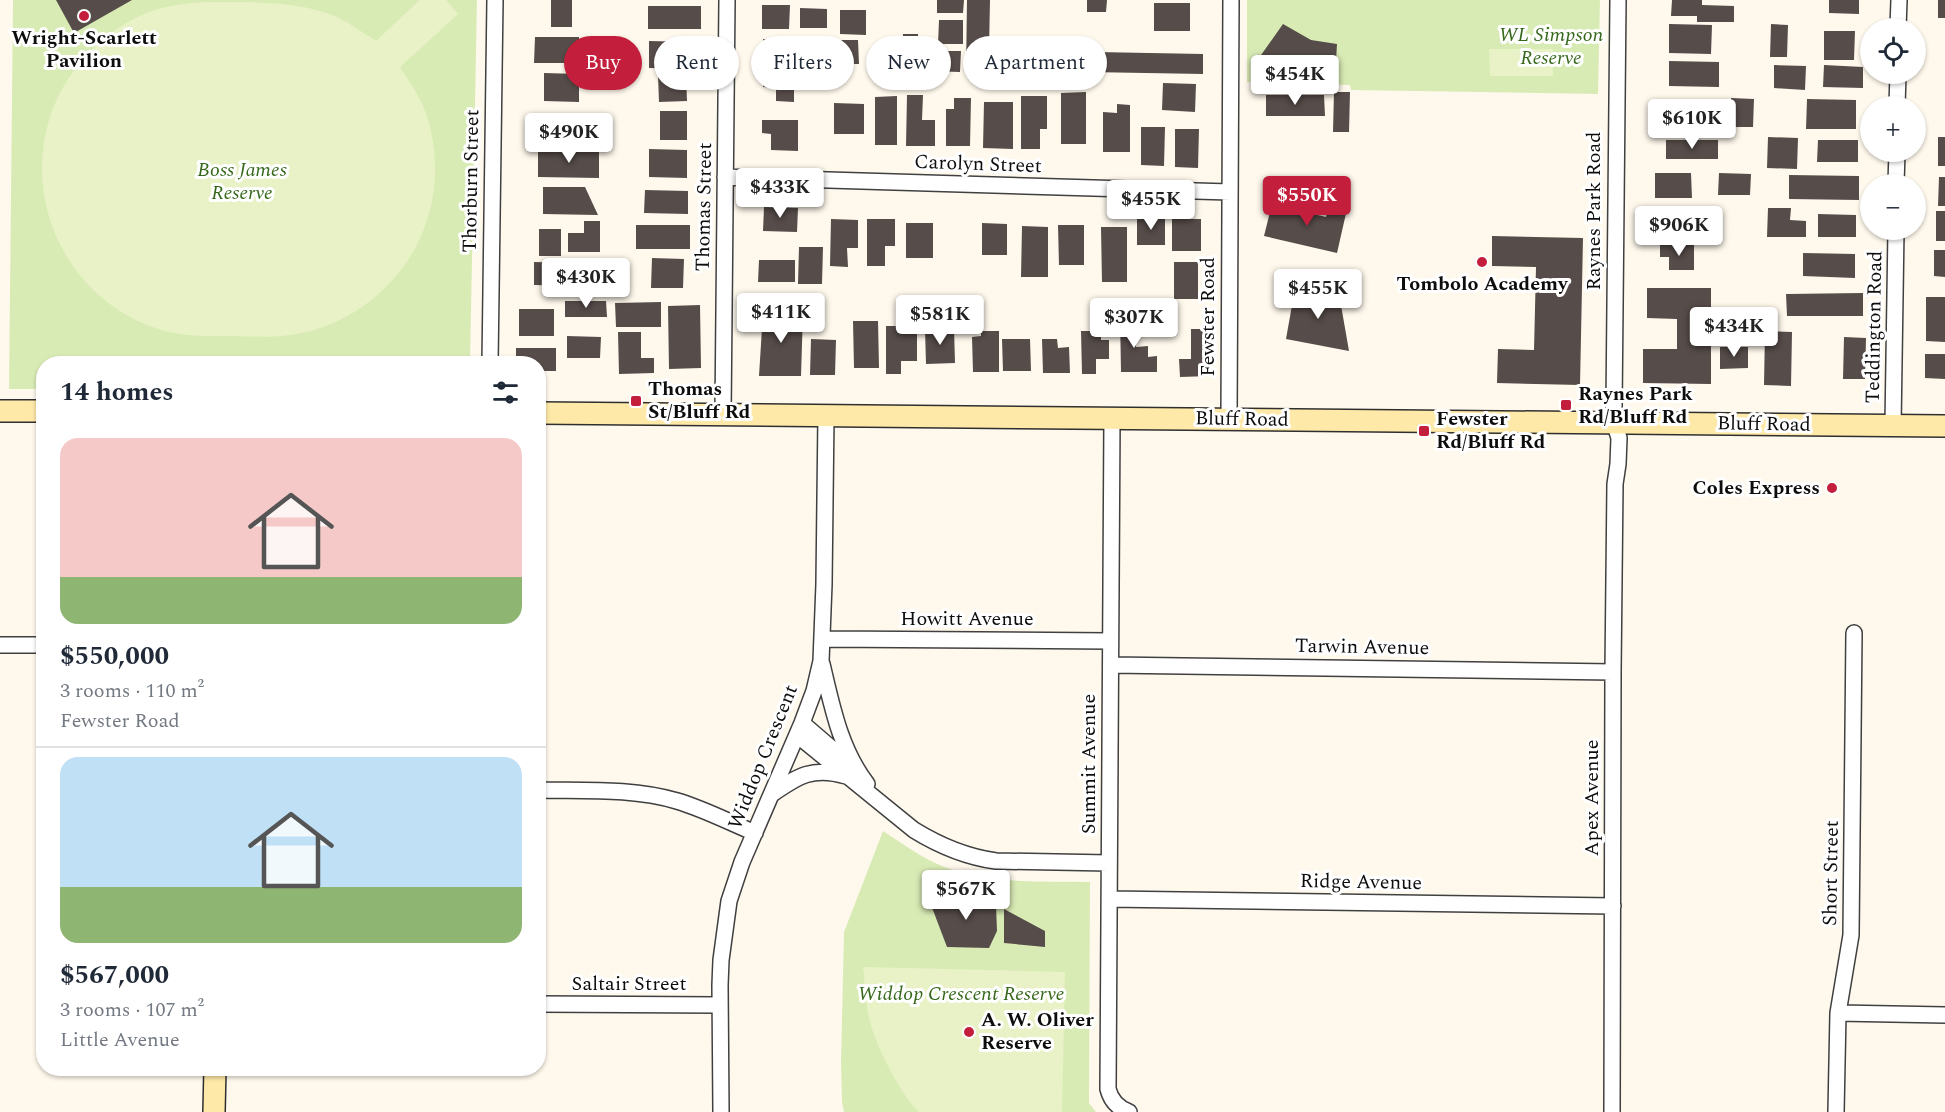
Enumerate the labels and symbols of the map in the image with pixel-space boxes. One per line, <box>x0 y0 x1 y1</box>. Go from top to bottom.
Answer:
marker: Wright-Scarlett Pavilion <box>77 9 91 23</box>
park label: WL Simpson Reserve <box>1499 20 1604 73</box>
place label: Wright-Scarlett Pavilion <box>11 23 157 76</box>
pin: $454K <box>1253 55 1337 106</box>
pin: $610K <box>1650 99 1734 150</box>
street label: Thorburn Street <box>455 109 487 253</box>
pin: $490K <box>527 113 611 164</box>
street label: Raynes Park Road <box>1579 132 1609 290</box>
street label: Thomas Street <box>688 142 720 272</box>
street label: Carolyn Street <box>914 147 1042 181</box>
park label: Boss James Reserve <box>197 155 287 208</box>
pin: $433K <box>738 168 822 219</box>
pin: $550K <box>1265 176 1349 227</box>
pin: $455K <box>1109 180 1193 231</box>
pin: $906K <box>1637 206 1721 257</box>
street label: Teddington Road <box>1858 250 1890 404</box>
marker: Tombolo Academy <box>1475 255 1489 269</box>
street label: Fewster Road <box>1193 257 1223 377</box>
pin: $430K <box>544 258 628 309</box>
pin: $455K <box>1276 269 1360 320</box>
place label: Tombolo Academy <box>1396 269 1569 299</box>
pin: $411K <box>739 293 823 344</box>
pin: $581K <box>898 295 982 346</box>
pin: $307K <box>1092 298 1176 349</box>
pin: $434K <box>1692 307 1776 358</box>
place label: Thomas St/Bluff Rd <box>648 374 751 427</box>
place label: Raynes Park Rd/Bluff Rd <box>1578 379 1693 432</box>
marker: Thomas St/Bluff Rd <box>629 394 643 408</box>
marker: Raynes Park Rd/Bluff Rd <box>1559 398 1573 412</box>
street label: Bluff Road <box>1195 403 1289 435</box>
place label: Fewster Rd/Bluff Rd <box>1436 404 1546 457</box>
street label: Bluff Road <box>1717 408 1811 440</box>
marker: Fewster Rd/Bluff Rd <box>1417 424 1431 438</box>
place label: Coles Express <box>1693 473 1820 503</box>
marker: Coles Express <box>1825 481 1839 495</box>
street label: Howitt Avenue <box>900 604 1034 634</box>
street label: Tarwin Avenue <box>1295 631 1429 663</box>
street label: Widdop Crescent <box>720 680 806 834</box>
street label: Summit Avenue <box>1074 694 1104 834</box>
street label: Apex Avenue <box>1577 740 1607 856</box>
street label: Short Street <box>1815 820 1847 926</box>
street label: Ridge Avenue <box>1300 866 1422 898</box>
pin: $567K <box>924 870 1008 921</box>
street label: Saltair Street <box>571 969 687 999</box>
park label: Widdop Crescent Reserve <box>858 979 1064 1009</box>
place label: A. W. Oliver Reserve <box>981 1005 1094 1058</box>
marker: A. W. Oliver Reserve <box>962 1025 976 1039</box>

